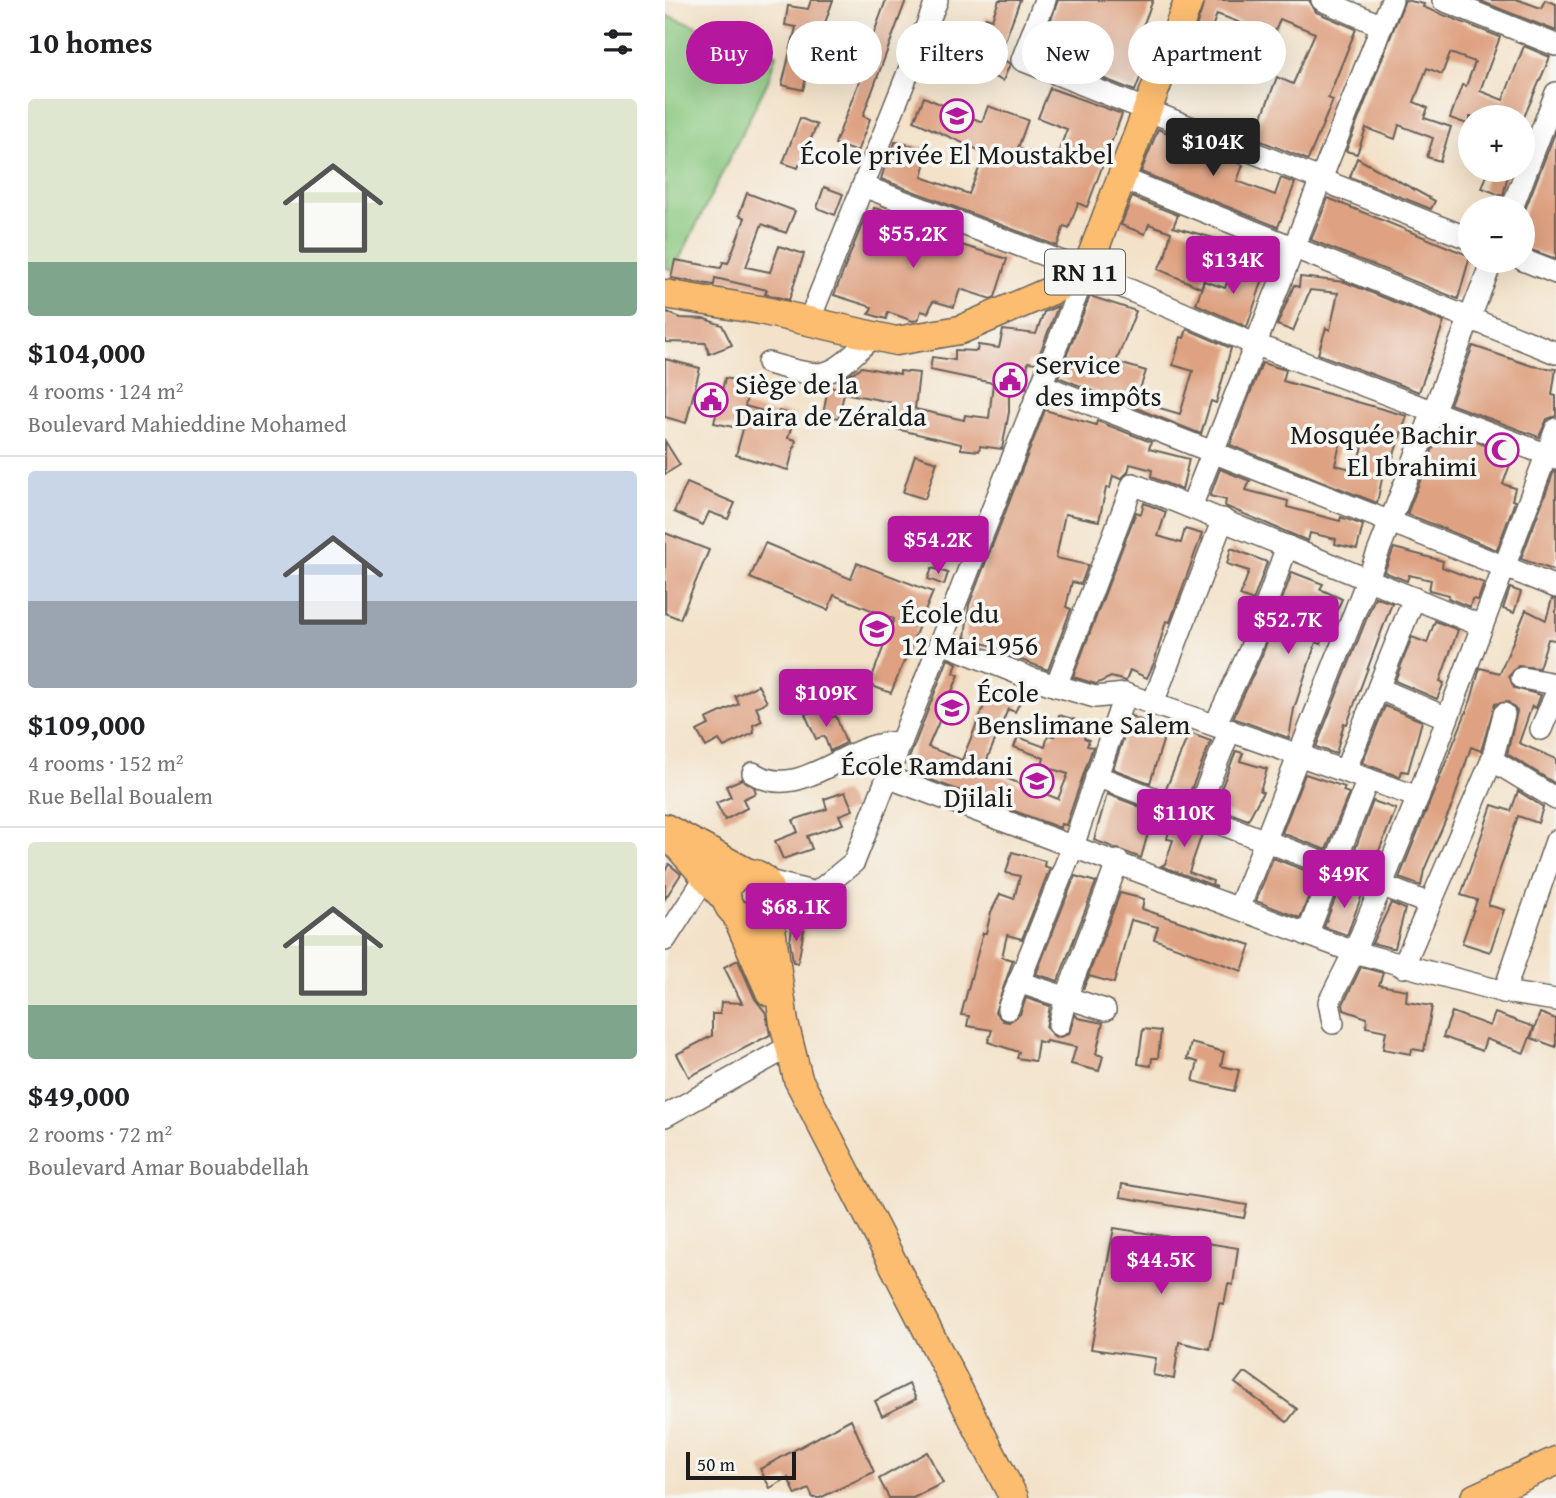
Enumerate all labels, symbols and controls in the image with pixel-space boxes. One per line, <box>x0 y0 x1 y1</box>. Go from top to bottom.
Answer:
text: 10 homes <box>28 20 153 64</box>
chip: Buy <box>686 21 773 84</box>
chip: Rent <box>787 21 882 84</box>
chip: Filters <box>896 21 1008 84</box>
chip: New <box>1022 21 1114 84</box>
chip: Apartment <box>1128 21 1286 84</box>
icon: filters <box>599 23 637 61</box>
school or university icon: École privée El Moustakbel <box>938 97 976 135</box>
map controls <box>1458 105 1535 273</box>
button: + <box>1458 105 1535 182</box>
pin: $104K <box>1164 118 1262 178</box>
text: $104K <box>1182 124 1244 157</box>
place label: École privée El Moustakbel <box>800 133 1114 174</box>
icon: home <box>270 145 396 271</box>
button: − <box>1458 196 1535 273</box>
pin: $55.2K <box>856 210 970 270</box>
text: $55.2K <box>879 216 947 249</box>
pin: $134K <box>1184 236 1282 296</box>
text: $134K <box>1202 242 1264 275</box>
road number: RN 11 <box>1045 249 1125 294</box>
text: $104,000 <box>28 330 145 374</box>
place label: Service des impôts <box>1035 343 1162 416</box>
public building icon: Service des impôts <box>991 361 1029 399</box>
place label: Siège de la Daira de Zéralda <box>735 363 927 436</box>
text: 4 rooms · 124 m² <box>28 374 183 407</box>
public building icon: Siège de la Daira de Zéralda <box>692 381 730 419</box>
text: Boulevard Mahieddine Mohamed <box>28 407 347 440</box>
place label: Mosquée Bachir El Ibrahimi <box>1290 413 1477 486</box>
mosque icon: Mosquée Bachir El Ibrahimi <box>1483 431 1521 469</box>
pin: $54.2K <box>881 516 995 576</box>
icon: home <box>270 517 396 643</box>
text: $54.2K <box>904 522 972 555</box>
place label: École du 12 Mai 1956 <box>901 592 1038 665</box>
pin: $52.7K <box>1231 596 1345 656</box>
text: $52.7K <box>1254 602 1322 635</box>
school or university icon: École du 12 Mai 1956 <box>858 610 896 648</box>
pin: $109K <box>777 670 875 729</box>
place label: École Benslimane Salem <box>977 671 1191 744</box>
text: $109K <box>795 675 857 708</box>
school or university icon: École Benslimane Salem <box>933 689 971 727</box>
text: $109,000 <box>28 702 145 746</box>
place label: École Ramdani Djilali <box>841 744 1013 817</box>
text: 4 rooms · 152 m² <box>28 746 183 779</box>
school or university icon: École Ramdani Djilali <box>1018 762 1056 800</box>
text: Rue Bellal Boualem <box>28 779 213 812</box>
pin: $110K <box>1135 790 1233 849</box>
text: $110K <box>1153 795 1215 828</box>
pin: $49K <box>1303 850 1385 910</box>
text: $49K <box>1319 856 1369 889</box>
pin: $68.1K <box>739 884 853 943</box>
icon: home <box>270 888 396 1014</box>
text: $68.1K <box>762 889 830 922</box>
text: $49,000 <box>28 1073 130 1117</box>
text: 2 rooms · 72 m² <box>28 1117 172 1150</box>
text: Boulevard Amar Bouabdellah <box>28 1150 309 1183</box>
pin: $44.5K <box>1104 1236 1218 1296</box>
text: $44.5K <box>1127 1242 1195 1275</box>
scale bar <box>686 1449 796 1481</box>
text: 50 m <box>697 1450 735 1478</box>

